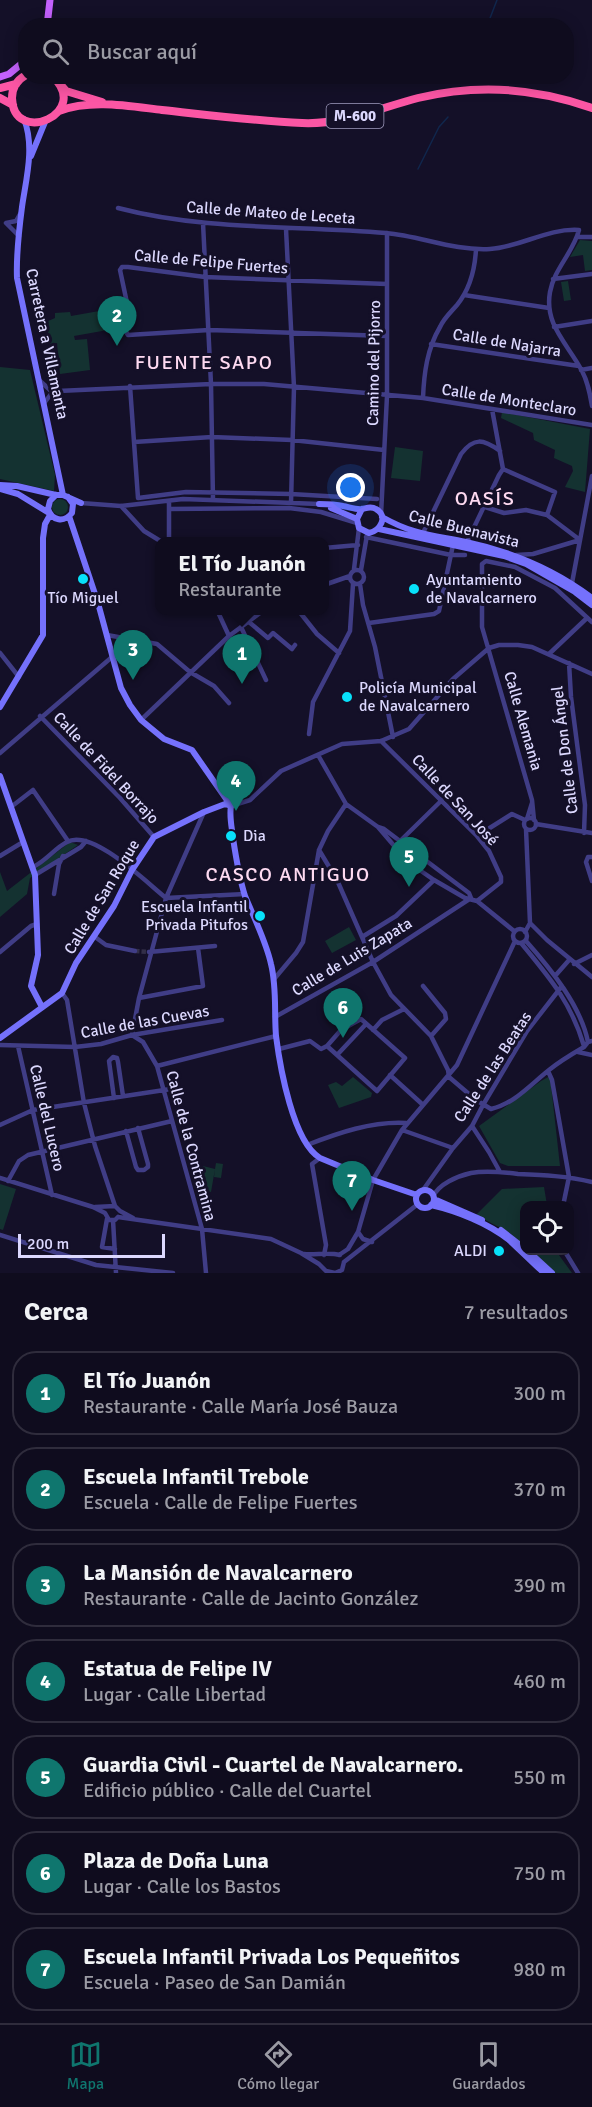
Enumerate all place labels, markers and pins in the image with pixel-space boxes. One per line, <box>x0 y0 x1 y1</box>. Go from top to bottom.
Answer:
pin: 2 <box>98 296 136 346</box>
place label: Ayuntamiento de Navalcarnero <box>426 570 537 608</box>
marker: Tío Miguel <box>76 572 90 586</box>
marker: Ayuntamiento de Navalcarnero <box>407 582 421 596</box>
place label: Tío Miguel <box>47 588 119 608</box>
pin: 3 <box>114 630 152 680</box>
pin: 1 <box>222 634 262 684</box>
place label: Policía Municipal de Navalcarnero <box>359 678 477 716</box>
marker: Policía Municipal de Navalcarnero <box>340 690 354 704</box>
pin: 4 <box>216 762 256 811</box>
place label: Dia <box>243 826 266 846</box>
marker: Dia <box>224 829 238 843</box>
pin: 5 <box>390 838 428 887</box>
place label: Escuela Infantil Privada Pitufos <box>141 897 248 935</box>
marker: Escuela Infantil Privada Pitufos <box>253 909 267 923</box>
pin: 6 <box>324 988 362 1038</box>
pin: 7 <box>332 1162 372 1211</box>
place label: ALDI <box>454 1241 487 1261</box>
marker: ALDI <box>492 1244 506 1258</box>

